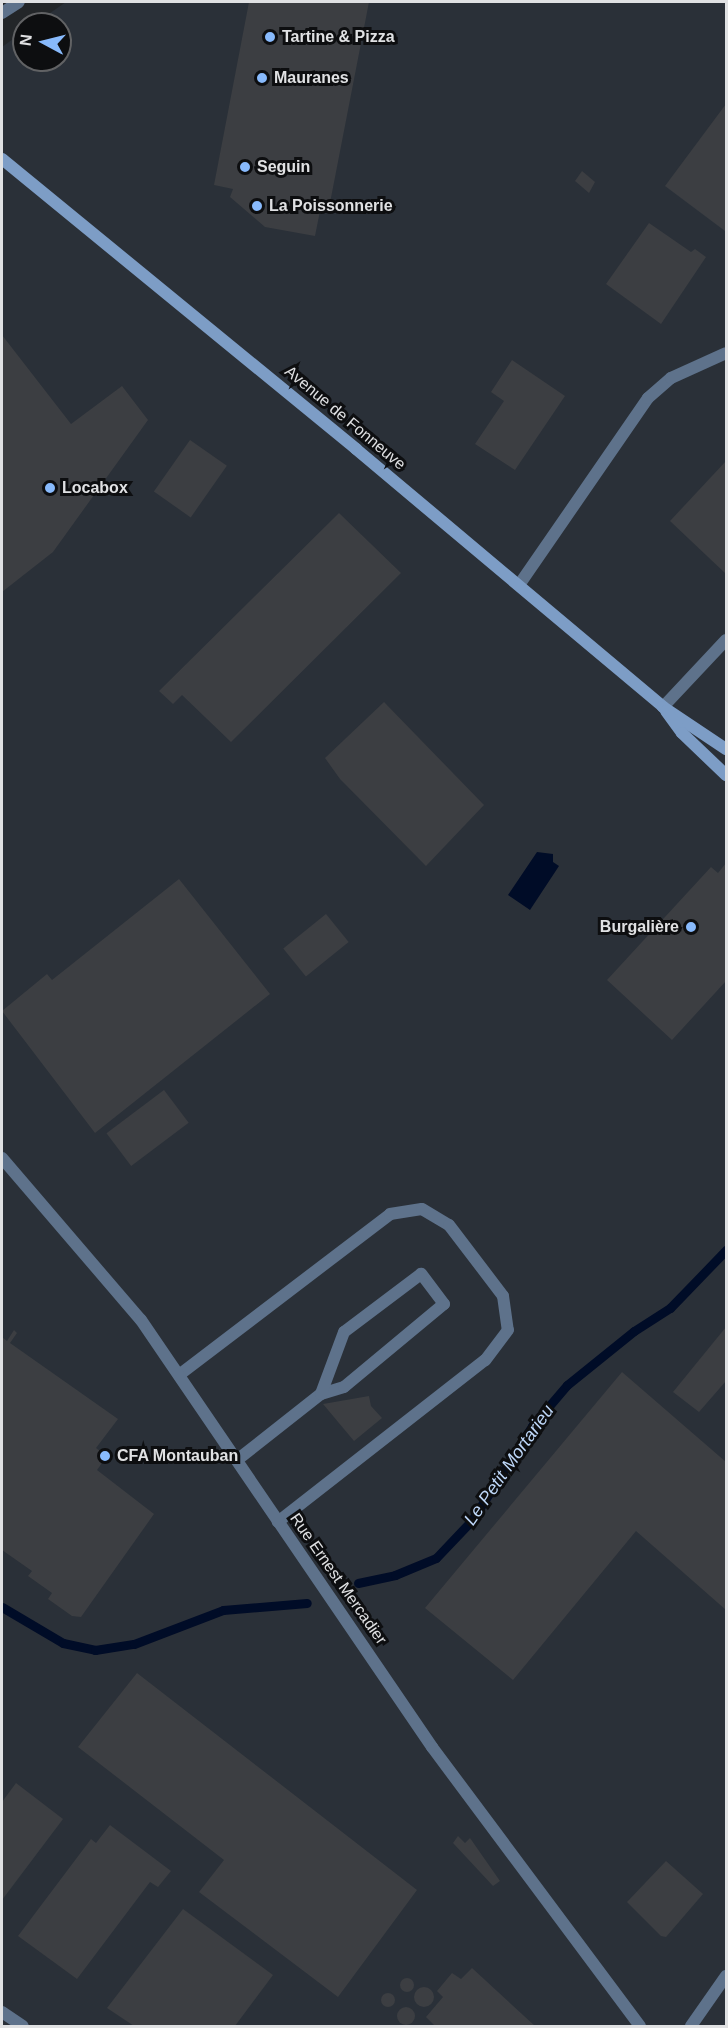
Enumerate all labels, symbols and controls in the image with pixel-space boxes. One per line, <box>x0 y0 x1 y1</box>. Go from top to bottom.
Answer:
north arrow <box>12 12 72 72</box>
place label: Tartine & Pizza <box>282 27 395 47</box>
marker: Tartine & Pizza <box>263 30 277 44</box>
text: N <box>16 33 35 47</box>
place label: Mauranes <box>274 68 349 88</box>
marker: Mauranes <box>255 71 269 85</box>
place label: Seguin <box>257 157 310 177</box>
marker: Seguin <box>238 160 252 174</box>
place label: La Poissonnerie <box>269 196 393 216</box>
marker: La Poissonnerie <box>250 199 264 213</box>
street label: Avenue de Fonneuve <box>281 362 409 474</box>
place label: Locabox <box>62 478 128 498</box>
marker: Locabox <box>43 481 57 495</box>
place label: Burgalière <box>600 917 679 937</box>
marker: Burgalière <box>684 920 698 934</box>
water label: Le Petit Mortarieu <box>459 1401 559 1529</box>
place label: CFA Montauban <box>117 1446 239 1466</box>
marker: CFA Montauban <box>98 1449 112 1463</box>
street label: Rue Ernest Mercadier <box>286 1510 390 1648</box>

